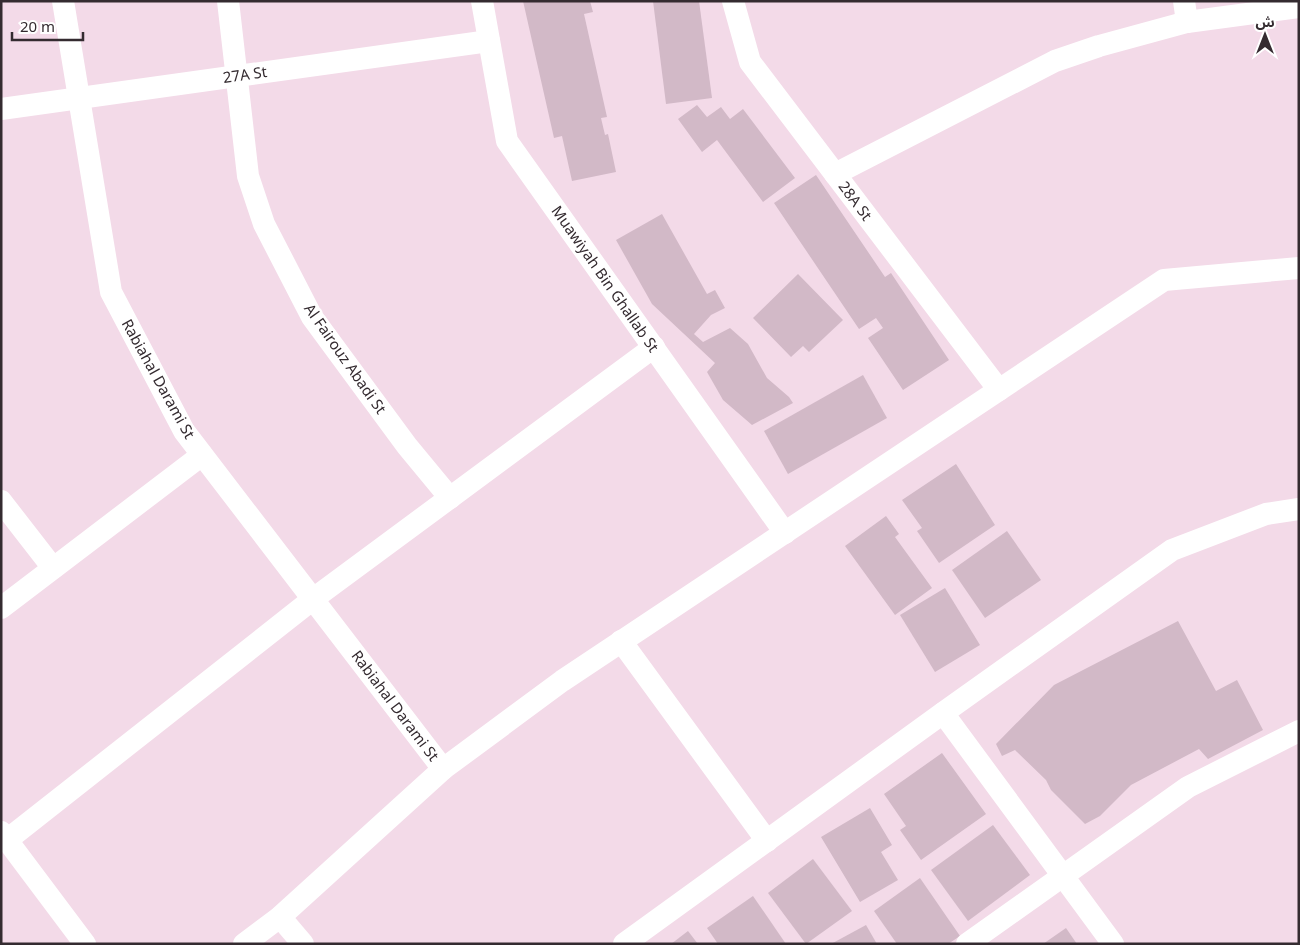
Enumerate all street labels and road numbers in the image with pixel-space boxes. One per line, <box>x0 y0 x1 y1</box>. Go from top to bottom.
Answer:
street label: 27A St <box>222 61 269 87</box>
street label: 28A St <box>834 177 877 225</box>
street label: Muawiyah Bin Ghallab St <box>548 201 664 356</box>
street label: Al Fairouz Abadi St <box>300 299 392 418</box>
street label: Rabiahal Darami St <box>118 315 200 442</box>
street label: Rabiahal Darami St <box>348 646 444 765</box>

